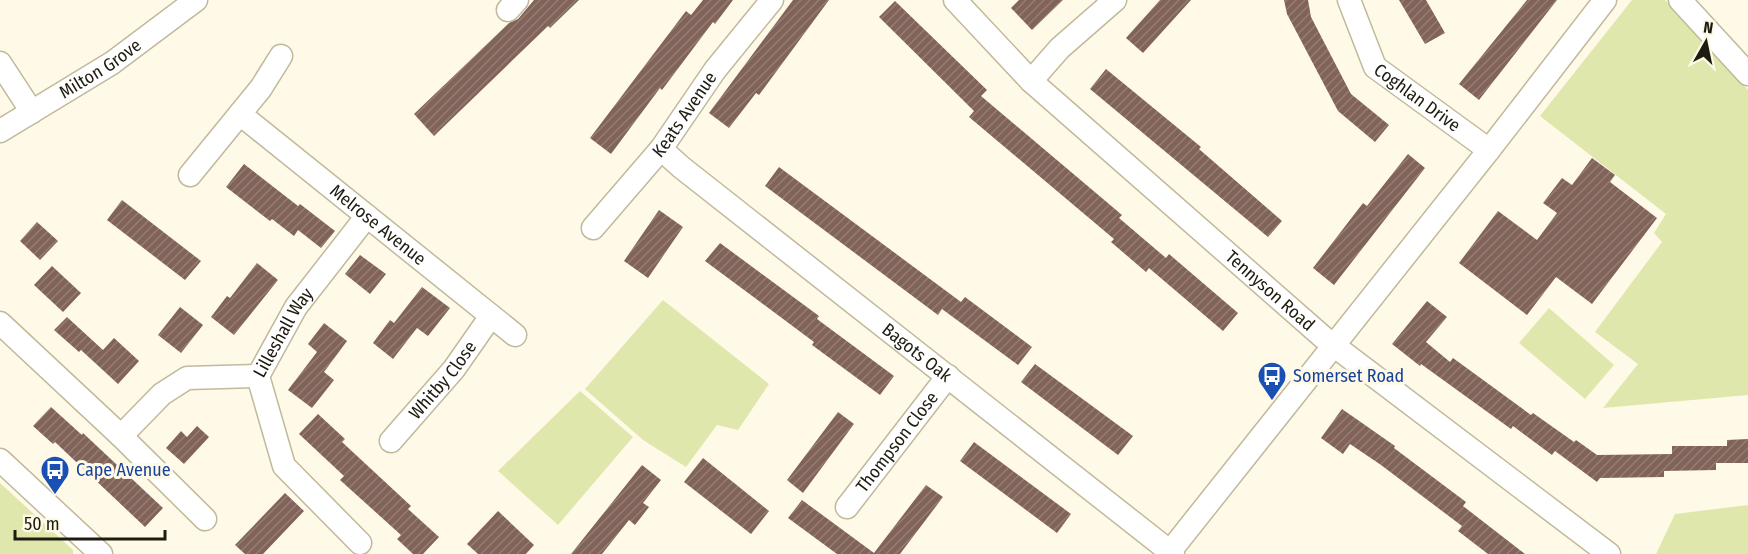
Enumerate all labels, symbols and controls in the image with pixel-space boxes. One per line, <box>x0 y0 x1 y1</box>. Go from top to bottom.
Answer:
north arrow <box>1676 12 1736 72</box>
text: N <box>1702 18 1714 38</box>
street label: Milton Grove <box>55 34 146 103</box>
street label: Coghlan Drive <box>1370 59 1465 137</box>
street label: Keats Avenue <box>648 67 722 162</box>
street label: Melrose Avenue <box>326 180 430 270</box>
street label: Tennyson Road <box>1221 246 1319 336</box>
street label: Lilleshall Way <box>248 283 318 381</box>
street label: Bagots Oak <box>878 318 956 387</box>
street label: Whitby Close <box>404 337 481 424</box>
bus stop icon: Somerset Road <box>1256 360 1288 402</box>
place label: Somerset Road <box>1293 365 1404 387</box>
street label: Thompson Close <box>851 387 943 497</box>
bus stop icon: Cape Avenue <box>39 454 71 496</box>
place label: Cape Avenue <box>76 459 171 481</box>
scale bar <box>15 503 165 541</box>
text: 50 m <box>24 513 60 535</box>

